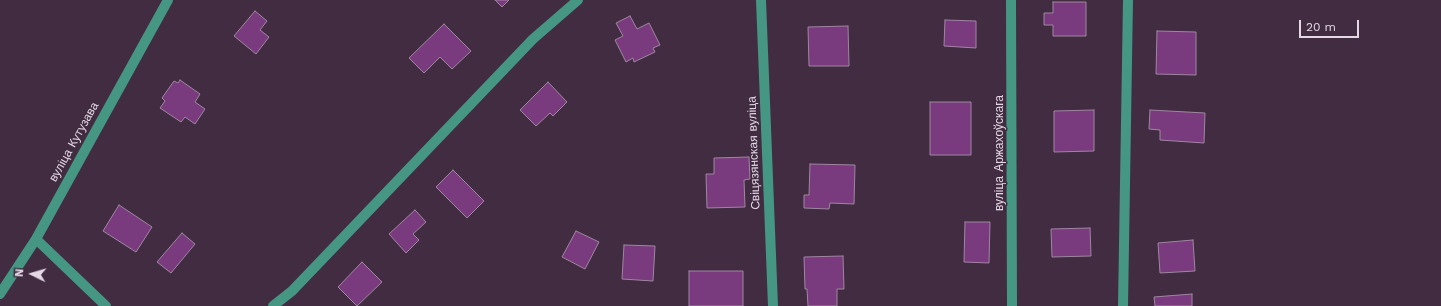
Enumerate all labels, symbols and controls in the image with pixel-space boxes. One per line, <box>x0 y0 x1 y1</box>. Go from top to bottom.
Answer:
scale bar <box>1301 12 1361 38</box>
text: 20 m <box>1306 20 1336 34</box>
street label: вуліца Аржахоўскага <box>992 95 1006 211</box>
street label: Свіцязянская вуліца <box>745 96 763 210</box>
street label: вуліца Кутузава <box>46 100 102 184</box>
north arrow <box>12 254 52 294</box>
text: N <box>13 268 26 278</box>

